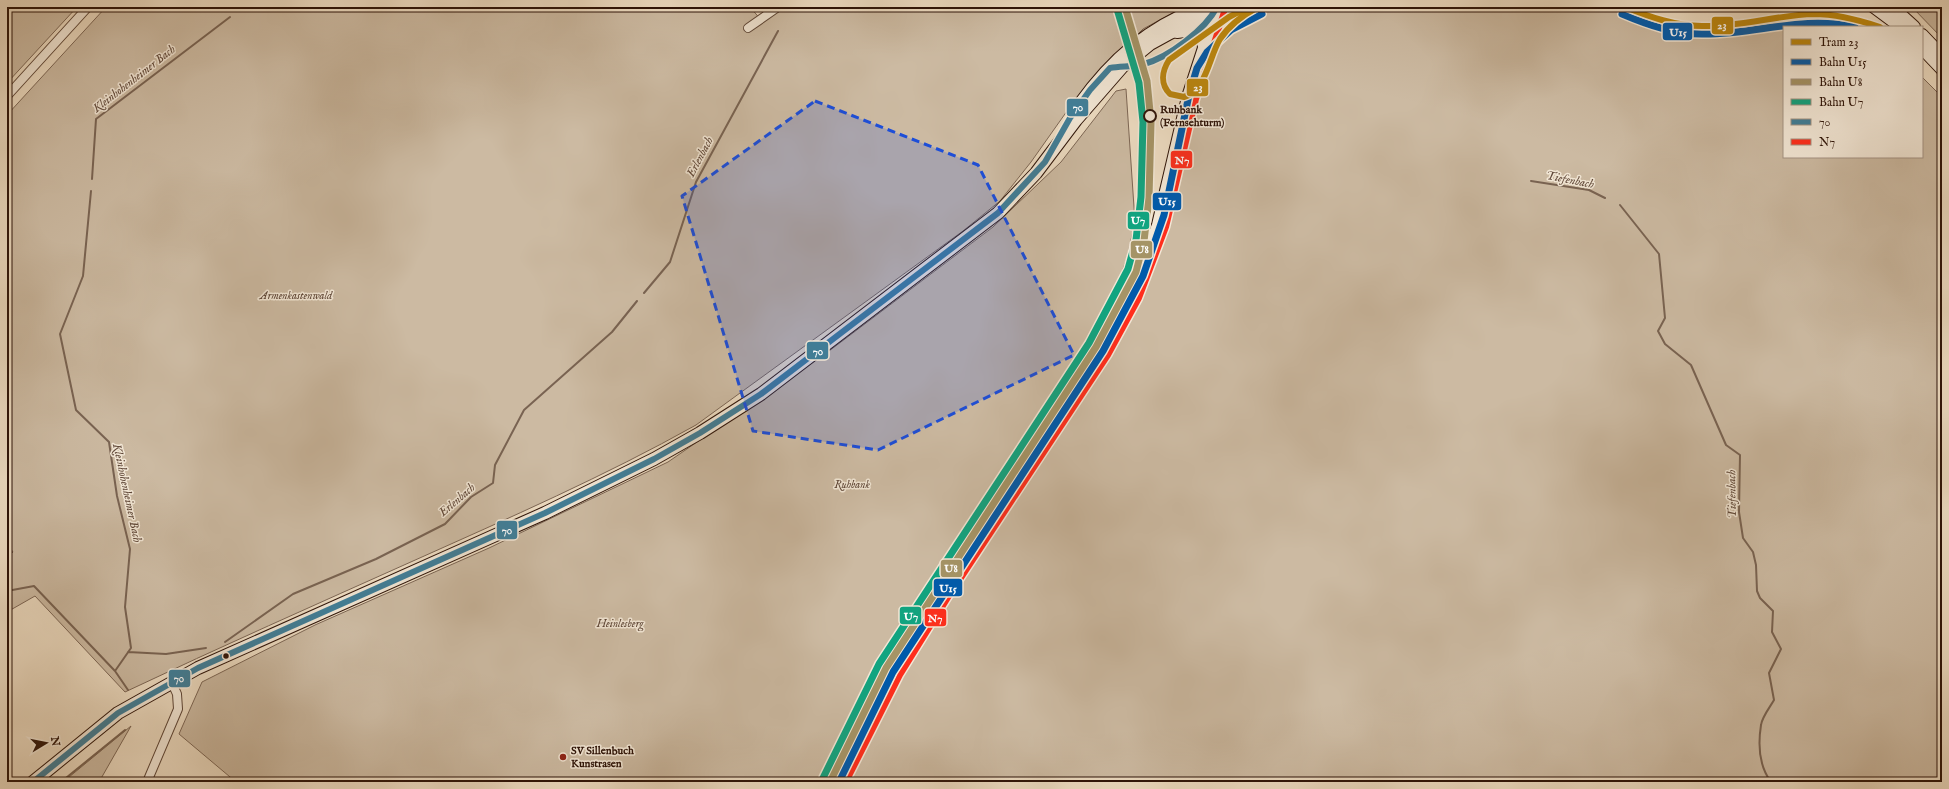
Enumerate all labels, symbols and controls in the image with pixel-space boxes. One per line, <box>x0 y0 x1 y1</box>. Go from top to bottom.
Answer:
line badge: 23 <box>1711 16 1734 35</box>
text: 23 <box>1717 19 1727 33</box>
line badge: U15 <box>1662 22 1693 41</box>
text: U15 <box>1668 26 1687 40</box>
legend <box>1783 26 1923 158</box>
text: Tram 23 <box>1819 35 1858 50</box>
water label: Kleinhohenheimer Bach <box>89 42 178 117</box>
text: Bahn U15 <box>1819 55 1867 70</box>
text: Bahn U8 <box>1819 75 1863 90</box>
line badge: 23 <box>1186 78 1209 97</box>
text: 23 <box>1193 81 1203 95</box>
text: Bahn U7 <box>1819 95 1863 110</box>
line badge: 70 <box>1066 98 1089 117</box>
text: 70 <box>1073 101 1084 115</box>
place label: Ruhbank (Fernsehturm) <box>1160 103 1225 130</box>
marker: Ruhbank (Fernsehturm) <box>1143 109 1157 123</box>
text: 70 <box>1819 115 1831 130</box>
water label: Erlenbach <box>683 134 717 180</box>
text: N7 <box>1819 135 1835 150</box>
line badge: N7 <box>1170 150 1193 169</box>
text: N7 <box>1174 154 1189 168</box>
water label: Tiefenbach <box>1545 168 1595 192</box>
line badge: U15 <box>1152 192 1182 211</box>
text: U15 <box>1157 195 1176 209</box>
line badge: U7 <box>1127 211 1150 230</box>
text: U7 <box>1130 214 1145 228</box>
line badge: U8 <box>1130 240 1153 259</box>
text: U8 <box>1134 243 1149 257</box>
park label: Armenkastenwald <box>259 289 333 303</box>
line badge: 70 <box>806 341 829 360</box>
text: 70 <box>813 345 824 359</box>
water label: Kleinhohenheimer Bach <box>109 441 145 544</box>
water label: Tiefenbach <box>1724 470 1740 518</box>
park label: Ruhbank <box>834 478 870 492</box>
water label: Erlenbach <box>435 480 478 520</box>
line badge: 70 <box>496 520 518 540</box>
text: 70 <box>502 524 513 538</box>
line badge: U8 <box>940 559 963 578</box>
text: U8 <box>943 562 958 576</box>
line badge: U15 <box>933 578 963 597</box>
text: U15 <box>938 582 957 596</box>
line badge: U7 <box>899 606 922 625</box>
line badge: N7 <box>924 608 947 627</box>
text: U7 <box>903 610 918 624</box>
text: N7 <box>927 612 942 626</box>
park label: Heinlesberg <box>596 617 644 632</box>
unlabelled marker <box>221 651 231 661</box>
line badge: 70 <box>168 669 191 688</box>
text: 70 <box>174 672 185 686</box>
north arrow <box>26 723 66 763</box>
text: N <box>47 735 63 748</box>
place label: SV Sillenbuch Kunstrasen <box>571 744 634 771</box>
marker: SV Sillenbuch Kunstrasen <box>558 752 568 762</box>

